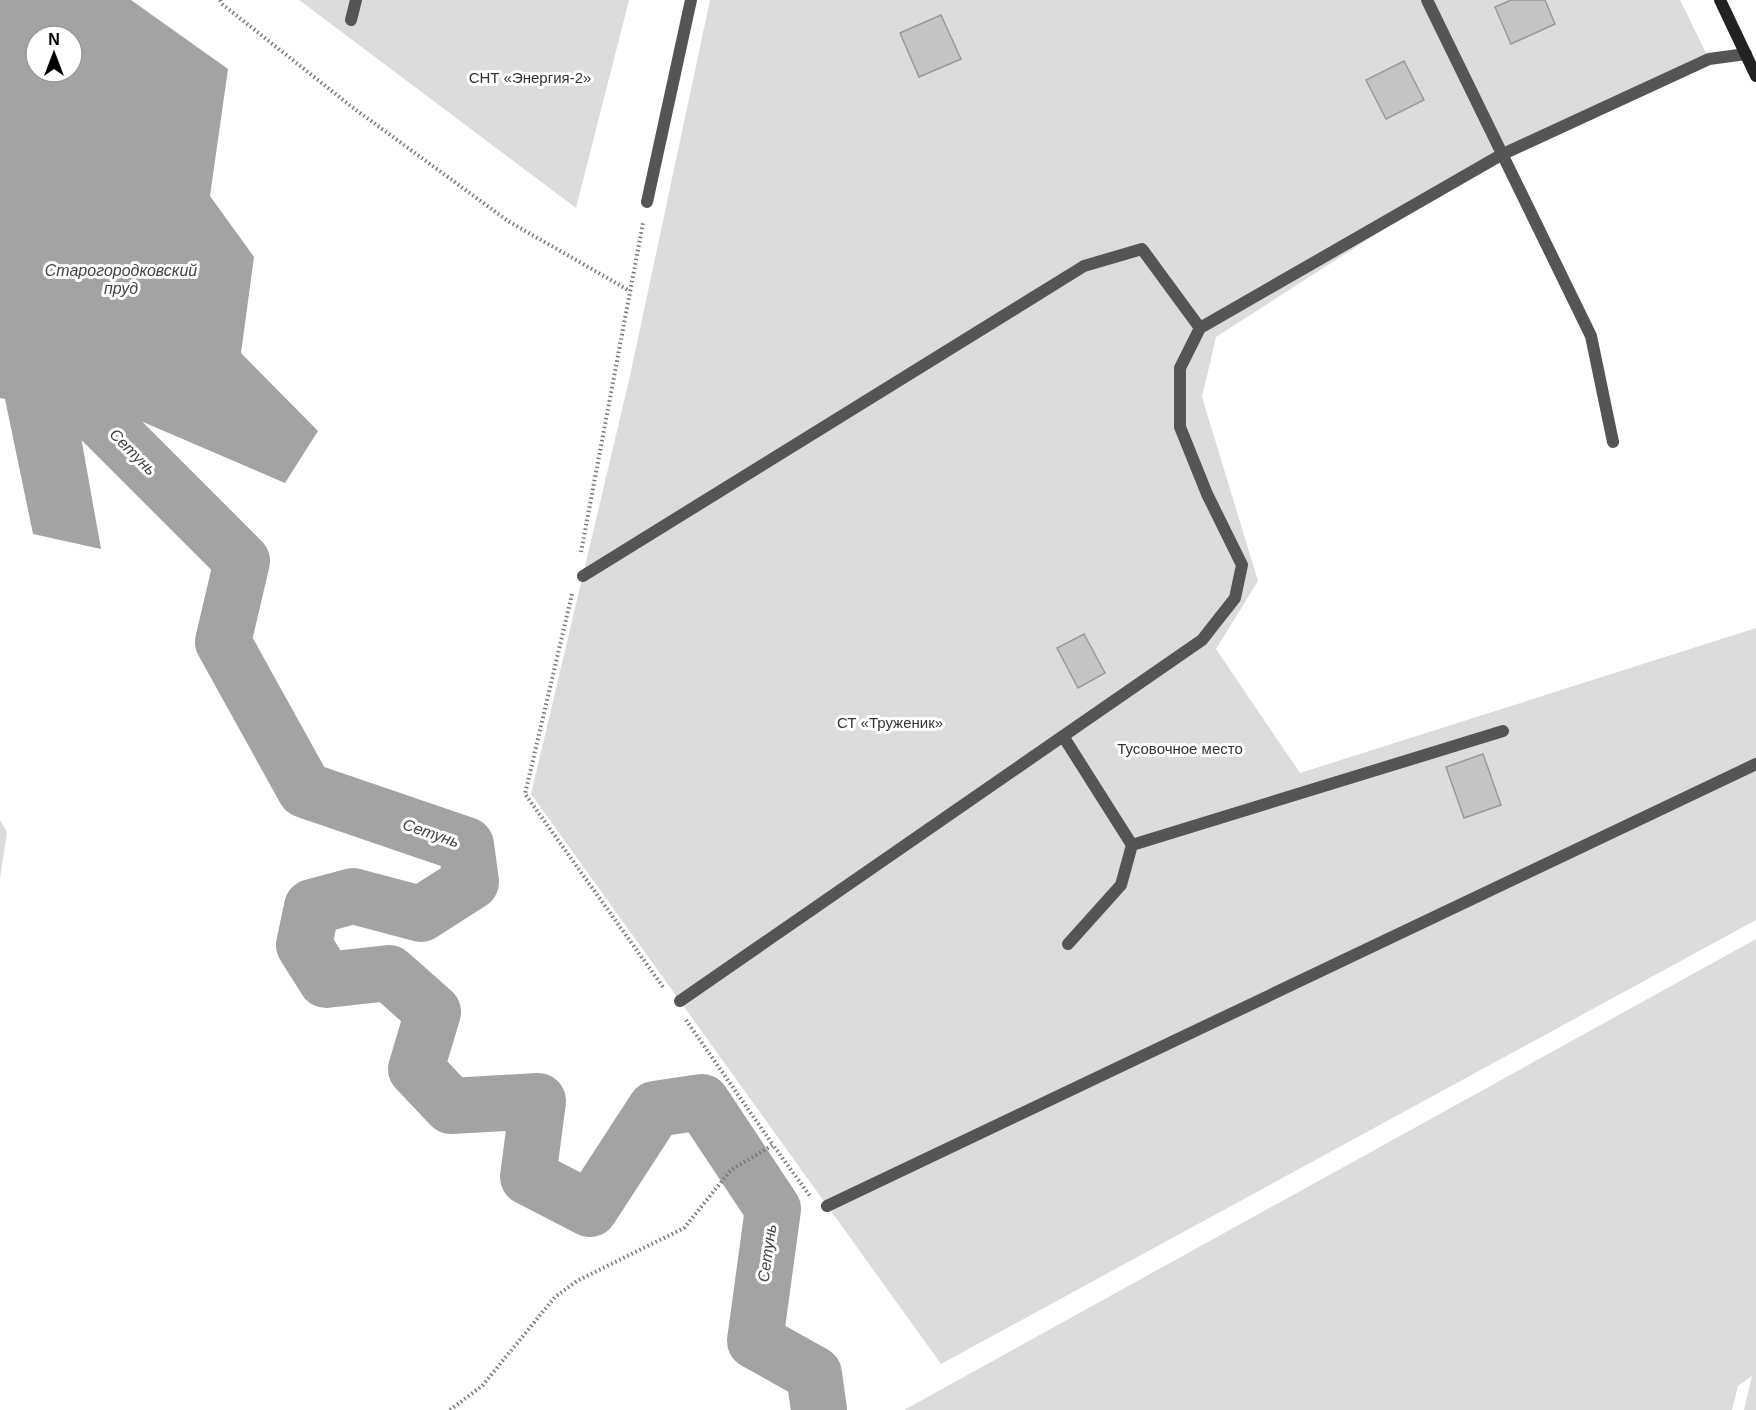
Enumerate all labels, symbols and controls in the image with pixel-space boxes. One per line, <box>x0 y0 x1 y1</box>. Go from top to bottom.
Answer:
north arrow <box>24 24 84 84</box>
text: N <box>48 31 60 48</box>
park label: СНТ «Энергия-2» <box>469 69 591 86</box>
water label: Старогородковский пруд <box>45 262 197 297</box>
water label: Сетунь <box>106 425 160 479</box>
park label: СТ «Труженик» <box>837 714 943 731</box>
park label: Тусовочное место <box>1117 740 1243 757</box>
water label: Сетунь <box>401 815 461 851</box>
water label: Сетунь <box>755 1223 779 1283</box>

